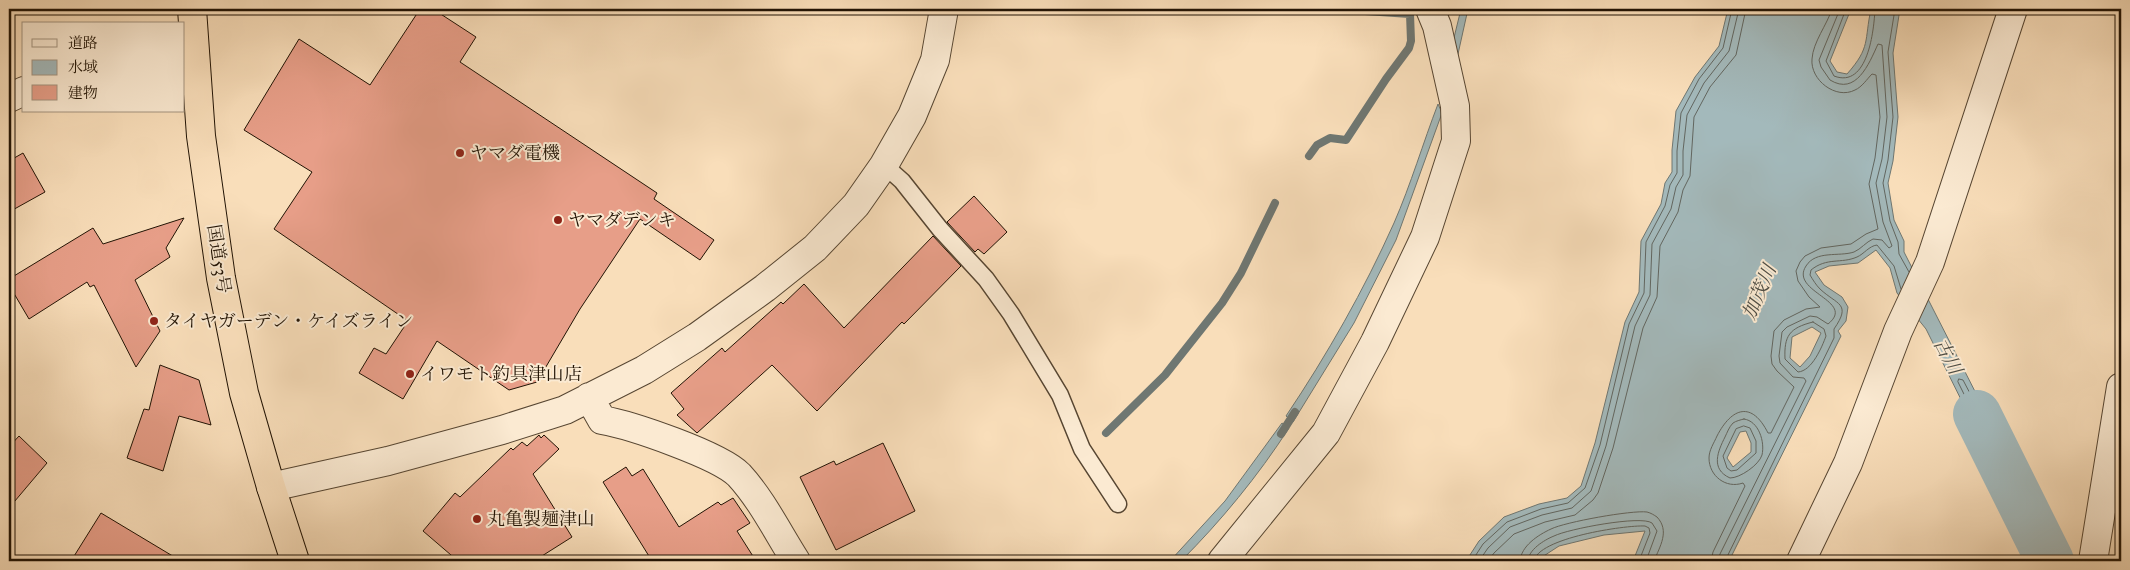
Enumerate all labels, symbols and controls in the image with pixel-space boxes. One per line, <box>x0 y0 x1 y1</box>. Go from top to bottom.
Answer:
legend <box>22 22 185 112</box>
text: 道路 <box>68 34 98 52</box>
text: 水域 <box>68 58 98 76</box>
text: 建物 <box>68 84 98 102</box>
place label: ヤマダ電機 <box>470 142 560 164</box>
marker: ヤマダ電機 <box>454 147 466 159</box>
place label: ヤマダデンキ <box>568 209 676 231</box>
marker: ヤマダデンキ <box>552 214 564 226</box>
street label: 国道53号 <box>203 223 235 295</box>
water label: 加茂川 <box>1737 259 1782 323</box>
place label: タイヤガーデン・ケイズライン <box>164 310 413 332</box>
marker: タイヤガーデン・ケイズライン <box>148 315 160 327</box>
water label: 古川 <box>1929 334 1968 380</box>
place label: イワモト釣具津山店 <box>420 363 582 385</box>
marker: イワモト釣具津山店 <box>404 368 416 380</box>
place label: 丸亀製麺津山 <box>487 508 595 530</box>
marker: 丸亀製麺津山 <box>471 513 483 525</box>

